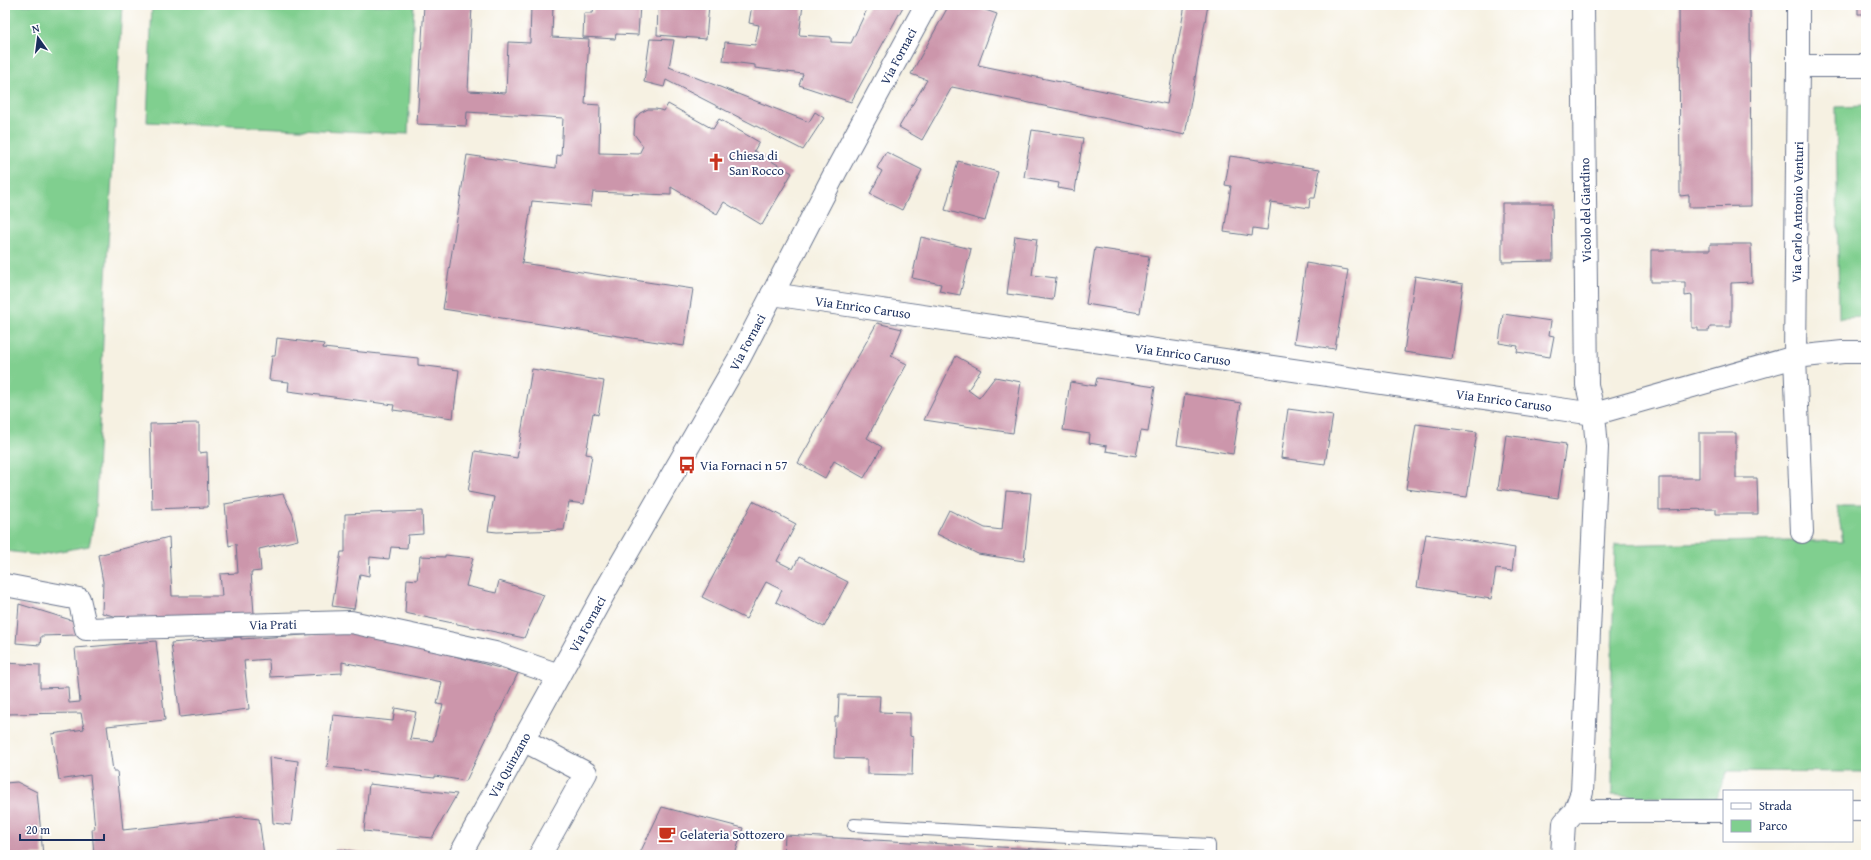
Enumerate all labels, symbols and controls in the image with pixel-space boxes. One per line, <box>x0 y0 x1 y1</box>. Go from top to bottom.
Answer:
north arrow <box>18 18 58 58</box>
text: N <box>30 19 42 37</box>
street label: Via Fornaci <box>876 24 922 88</box>
street label: Via Carlo Antonio Venturi <box>1787 141 1808 283</box>
place label: Chiesa di San Rocco <box>729 146 784 180</box>
church icon: Chiesa di San Rocco <box>706 152 726 172</box>
street label: Vicolo del Giardino <box>1575 157 1596 262</box>
street label: Via Enrico Caruso <box>814 291 912 324</box>
street label: Via Fornaci <box>725 310 771 374</box>
street label: Via Enrico Caruso <box>1134 338 1232 371</box>
street label: Via Enrico Caruso <box>1455 384 1553 417</box>
bus stop icon: Via Fornaci n 57 <box>677 455 697 475</box>
place label: Via Fornaci n 57 <box>700 456 787 475</box>
street label: Via Fornaci <box>564 592 611 656</box>
street label: Via Prati <box>249 615 297 634</box>
street label: Via Quinzano <box>483 728 536 802</box>
legend <box>1723 790 1853 842</box>
text: Strada <box>1759 797 1792 814</box>
scale bar <box>20 816 104 842</box>
text: Parco <box>1759 817 1787 834</box>
text: 20 m <box>26 821 50 838</box>
cafe icon: Gelateria Sottozero <box>657 824 677 844</box>
place label: Gelateria Sottozero <box>680 825 785 844</box>

